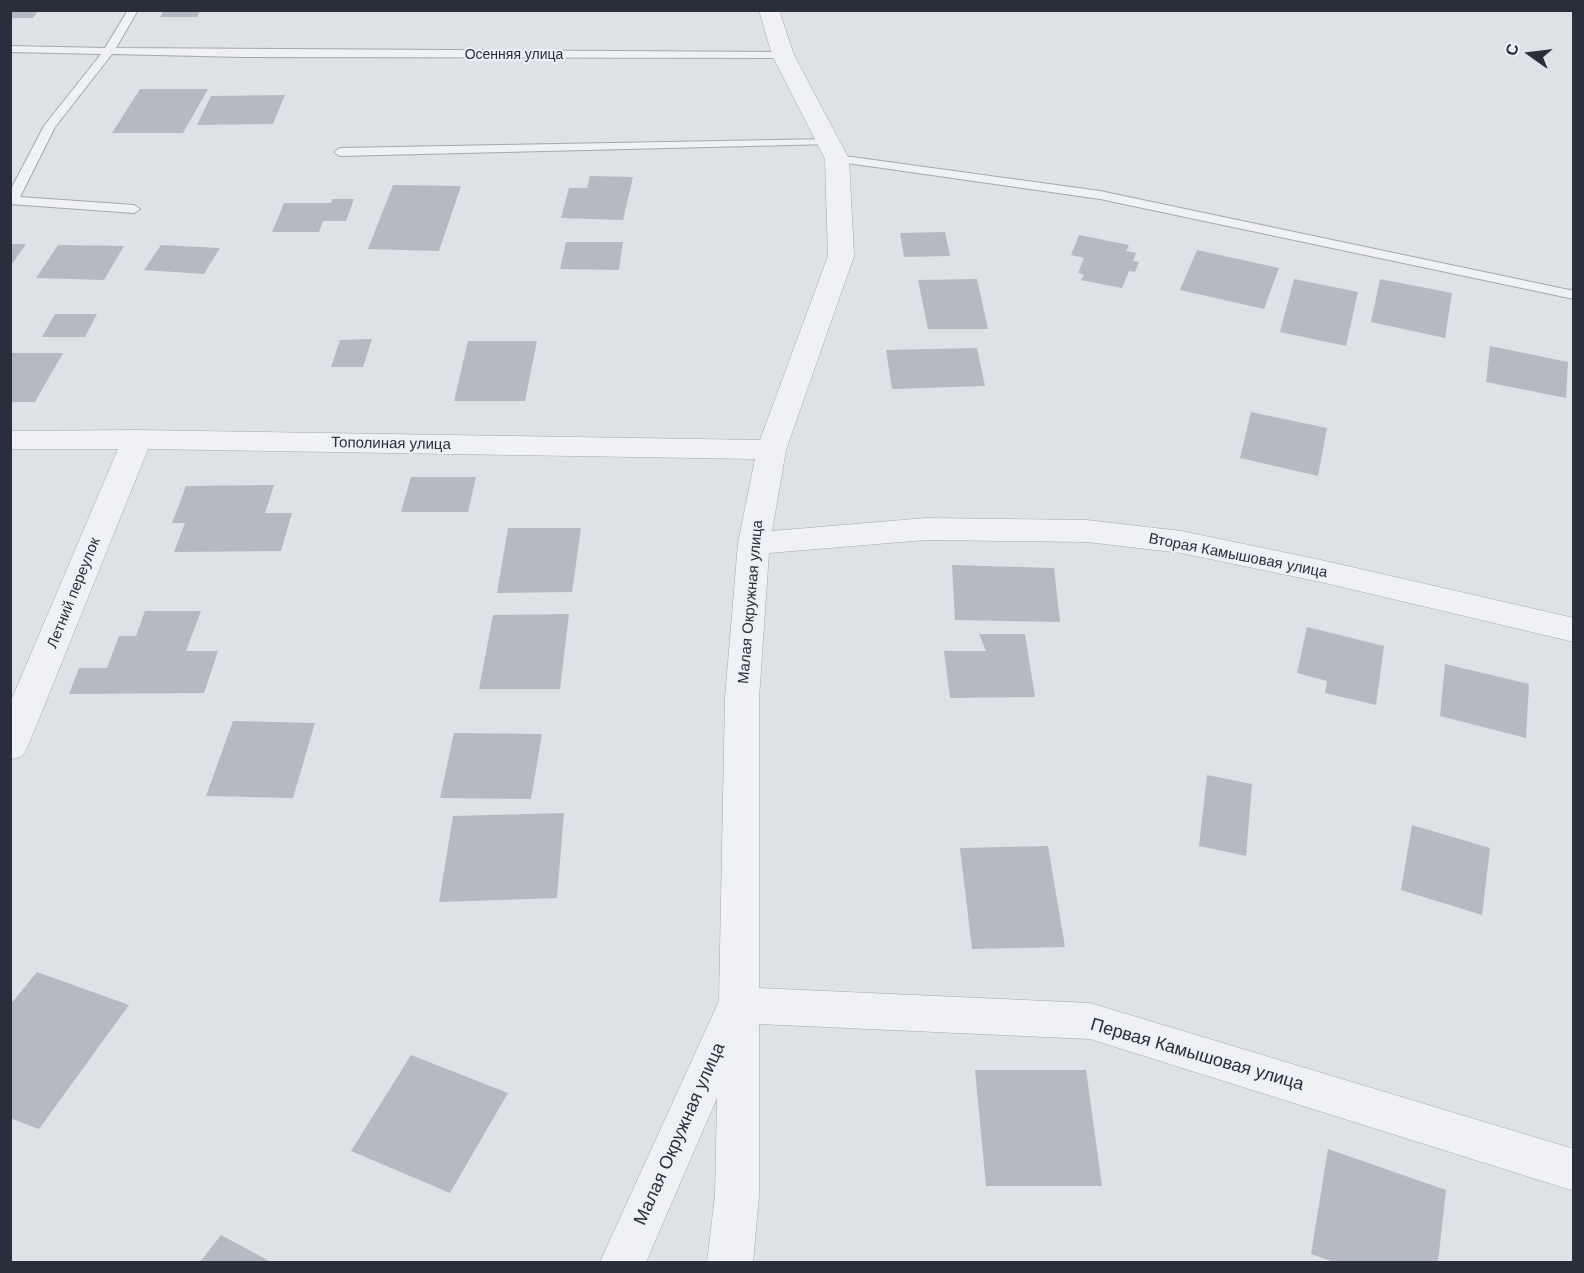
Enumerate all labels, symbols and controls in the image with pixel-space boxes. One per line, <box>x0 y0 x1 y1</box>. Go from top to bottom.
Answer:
north arrow <box>1500 24 1560 84</box>
text: С <box>1502 42 1522 57</box>
street label: Осенняя улица <box>465 47 563 63</box>
street label: Тополиная улица <box>331 434 451 454</box>
street label: Малая Окружная улица <box>735 519 767 685</box>
street label: Вторая Камышовая улица <box>1147 530 1329 582</box>
street label: Летний переулок <box>44 535 104 651</box>
street label: Первая Камышовая улица <box>1088 1014 1306 1096</box>
street label: Малая Окружная улица <box>630 1039 730 1229</box>

